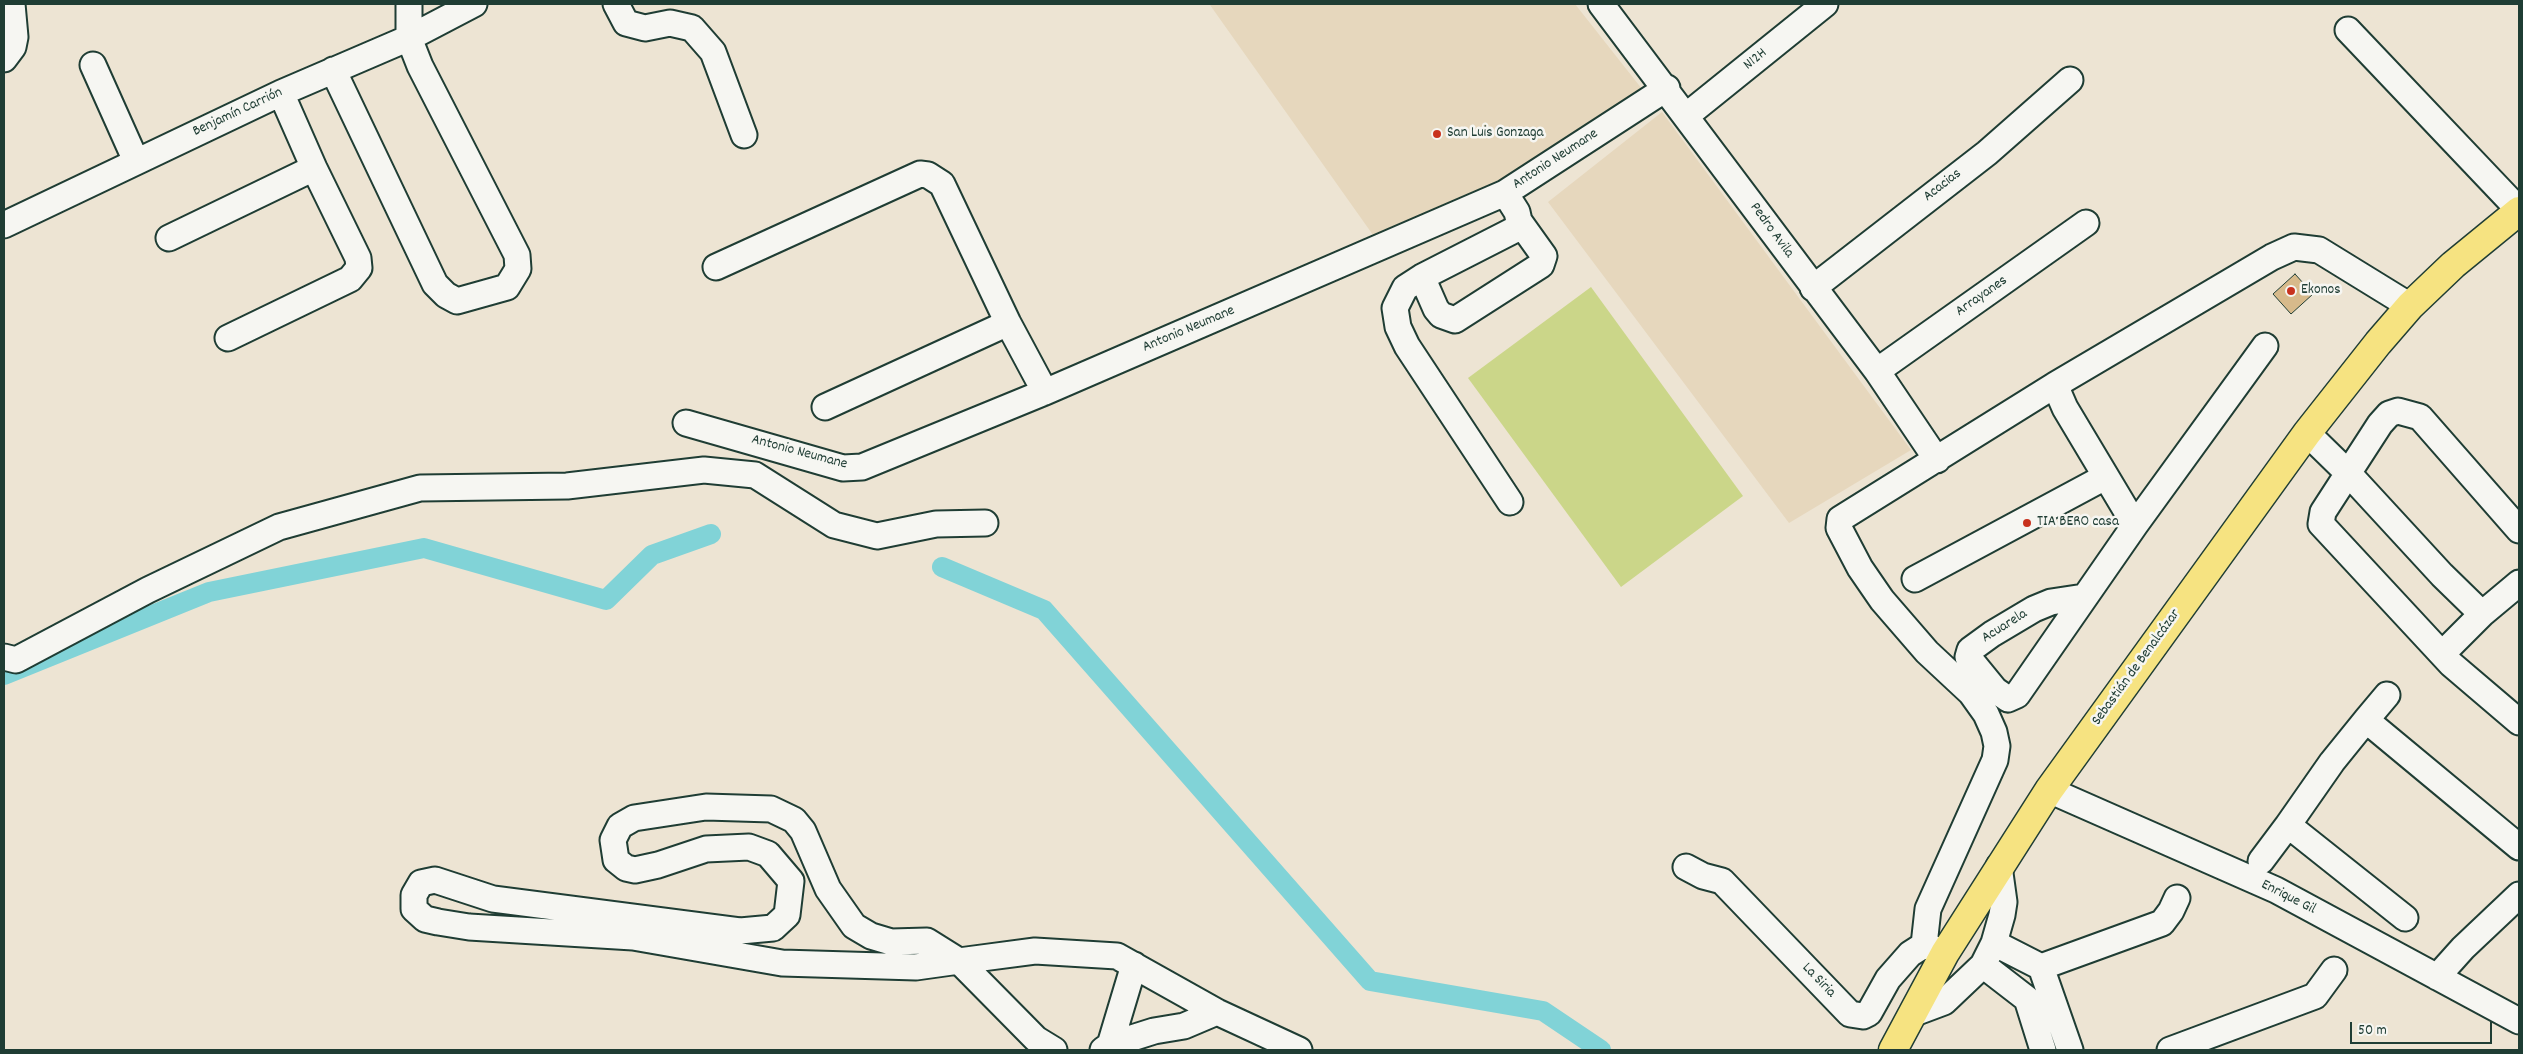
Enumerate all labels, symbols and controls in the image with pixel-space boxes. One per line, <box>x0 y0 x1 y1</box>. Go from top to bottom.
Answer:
street label: N12H <box>1741 45 1771 75</box>
street label: Benjamín Carrión <box>190 84 286 142</box>
place label: San Luis Gonzaga <box>1447 125 1544 143</box>
street label: Antonio Neumane <box>1510 126 1602 194</box>
marker: San Luis Gonzaga <box>1431 128 1443 140</box>
street label: Acacias <box>1920 166 1966 206</box>
street label: Pedro Avila <box>1745 200 1797 262</box>
street label: Arrayanes <box>1953 273 2011 321</box>
place label: Ekonos <box>2301 282 2341 300</box>
marker: Ekonos <box>2285 285 2297 297</box>
street label: Antonio Neumane <box>1140 302 1238 358</box>
street label: Antonio Neumane <box>749 432 849 474</box>
place label: TIA BERO casa <box>2037 514 2119 532</box>
marker: TIA BERO casa <box>2021 517 2033 529</box>
street label: Acuarela <box>1979 606 2031 648</box>
street label: Sebastián de Benalcázar <box>2089 606 2185 730</box>
street label: Enrique Gil <box>2258 877 2318 919</box>
street label: La Siria <box>1797 960 1839 1002</box>
scale bar <box>2353 1012 2496 1044</box>
text: 50 m <box>2358 1020 2387 1042</box>

